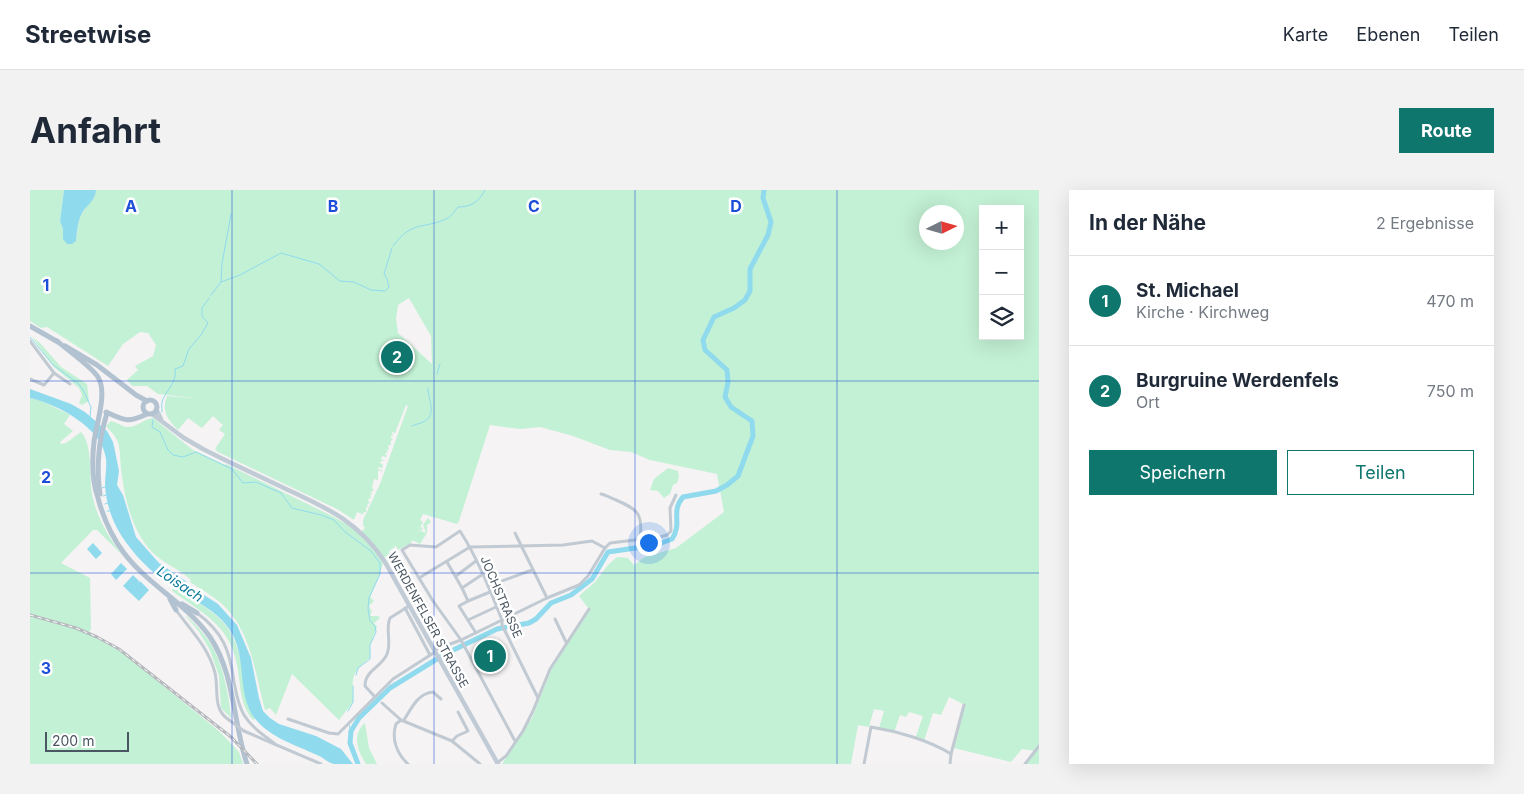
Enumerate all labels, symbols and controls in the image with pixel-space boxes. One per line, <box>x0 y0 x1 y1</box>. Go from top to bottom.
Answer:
text: Streetwise <box>25 20 151 49</box>
text: Karte <box>1283 24 1328 45</box>
text: Ebenen <box>1356 24 1420 45</box>
text: Teilen <box>1448 24 1499 45</box>
button: Route <box>1399 108 1494 153</box>
text: Anfahrt <box>30 109 161 151</box>
text: A <box>125 196 137 216</box>
text: B <box>328 196 338 216</box>
text: C <box>528 196 540 216</box>
text: D <box>730 196 742 216</box>
north arrow <box>919 205 964 250</box>
map controls <box>979 205 1024 340</box>
button: + <box>979 205 1024 250</box>
text: In der Nähe <box>1089 210 1206 235</box>
text: 2 Ergebnisse <box>1376 213 1474 233</box>
button: − <box>979 250 1024 295</box>
text: 1 <box>43 275 49 295</box>
text: St. Michael <box>1136 279 1239 302</box>
text: 1 <box>1102 291 1108 311</box>
text: 470 m <box>1426 291 1474 311</box>
button: layers <box>979 295 1024 340</box>
text: Kirche · Kirchweg <box>1136 302 1269 322</box>
pin: 2 <box>381 338 413 376</box>
text: Burgruine Werdenfels <box>1136 369 1339 392</box>
text: 2 <box>1100 381 1110 401</box>
text: 750 m <box>1427 381 1474 401</box>
text: Ort <box>1136 392 1160 412</box>
button: Speichern <box>1089 450 1277 495</box>
button: Teilen <box>1287 450 1474 495</box>
text: 2 <box>41 467 51 487</box>
your location <box>636 530 662 556</box>
street label: WERDENFELSER STRASSE <box>385 549 472 690</box>
street label: JOCHSTRASSE <box>477 553 526 640</box>
water label: Loisach <box>154 562 207 605</box>
pin: 1 <box>474 637 506 675</box>
text: 3 <box>41 658 51 678</box>
scale bar <box>45 729 129 752</box>
text: 200 m <box>52 732 94 749</box>

